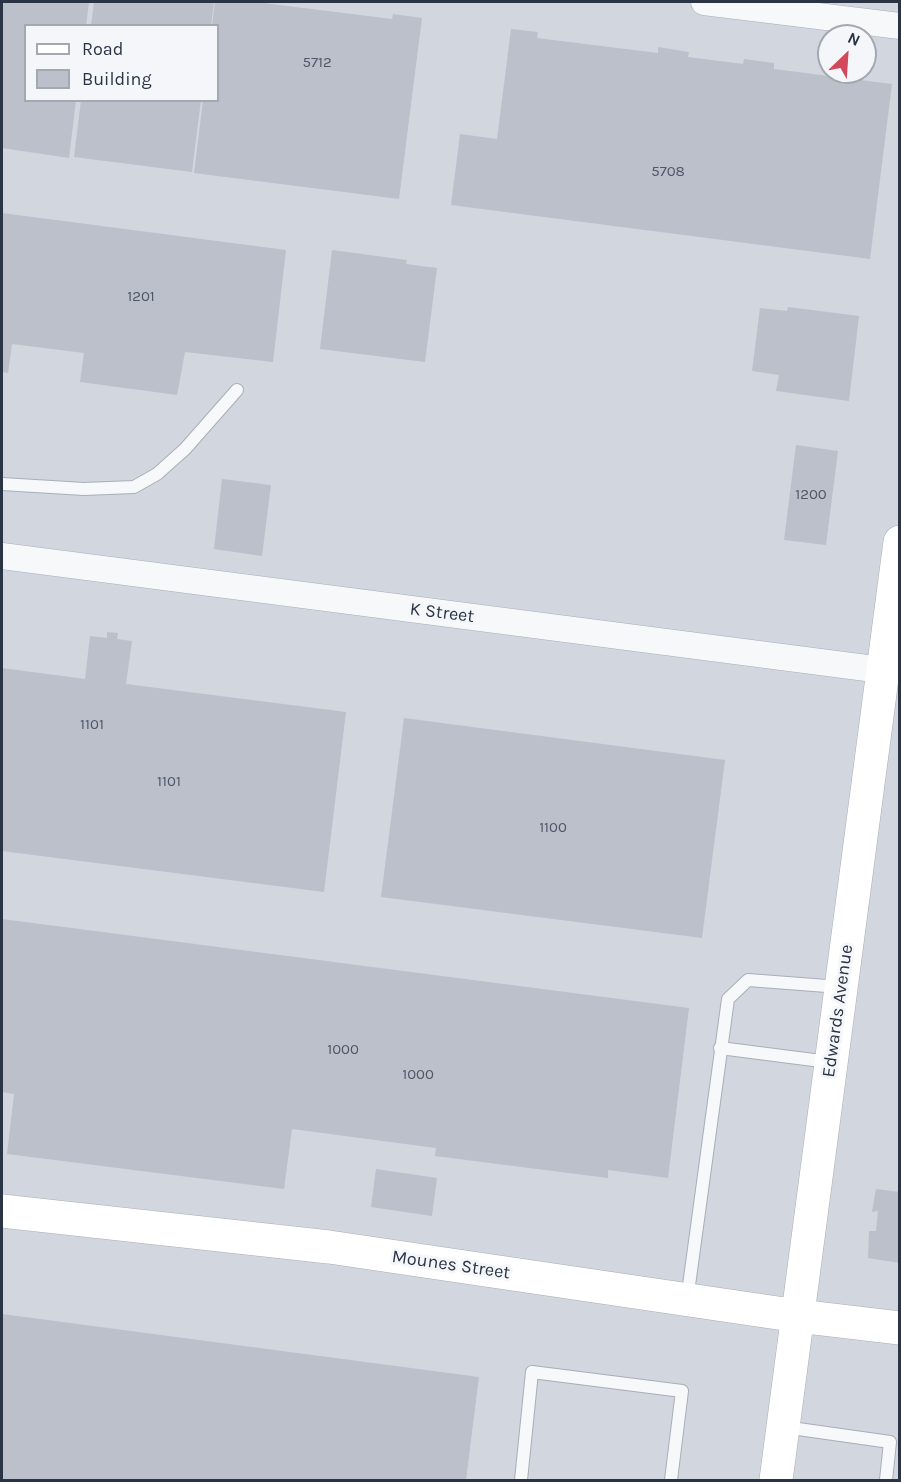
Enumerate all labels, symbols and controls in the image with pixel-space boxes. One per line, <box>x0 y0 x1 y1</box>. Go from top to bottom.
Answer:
legend <box>24 24 219 102</box>
north arrow <box>817 24 877 84</box>
text: N <box>845 28 863 50</box>
text: Road <box>82 38 123 60</box>
house number: 5712 <box>302 54 332 72</box>
text: Building <box>82 68 152 90</box>
house number: 5708 <box>651 163 685 181</box>
house number: 1201 <box>127 288 155 306</box>
house number: 1200 <box>795 486 827 504</box>
street label: K Street <box>409 598 475 628</box>
house number: 1101 <box>80 716 104 734</box>
house number: 1101 <box>157 773 181 791</box>
house number: 1100 <box>539 819 567 837</box>
street label: Edwards Avenue <box>818 943 858 1079</box>
house number: 1000 <box>327 1041 359 1059</box>
house number: 1000 <box>402 1066 434 1084</box>
street label: Mounes Street <box>390 1246 512 1284</box>

